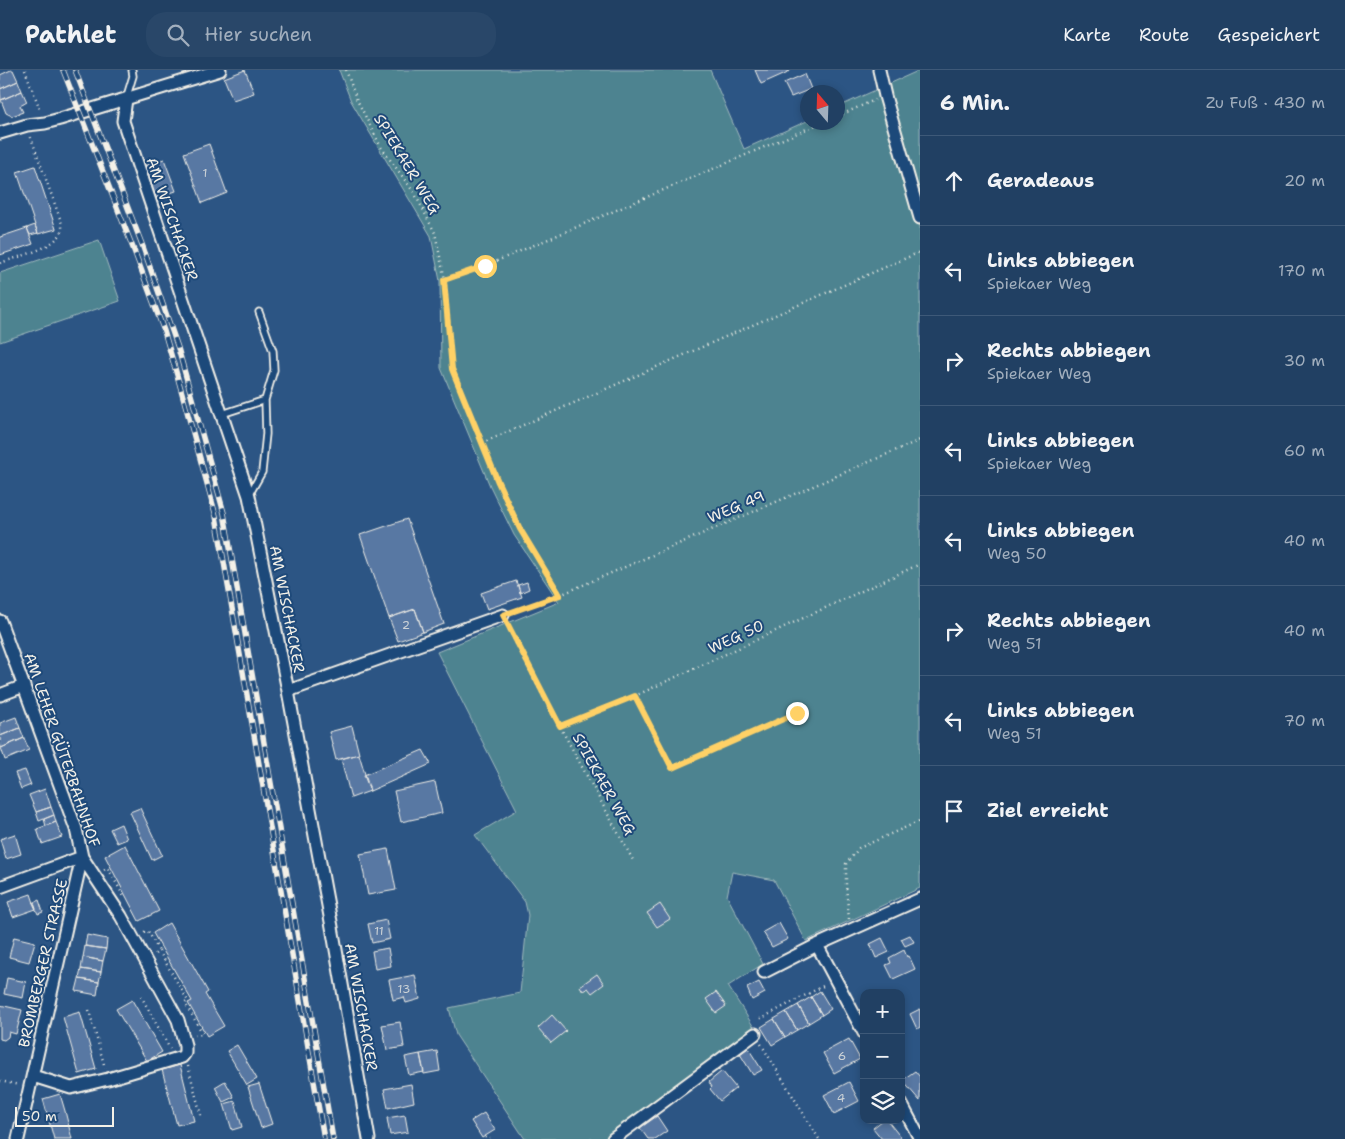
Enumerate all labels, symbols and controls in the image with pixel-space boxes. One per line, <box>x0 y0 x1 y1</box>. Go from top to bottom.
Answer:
search box <box>146 12 496 57</box>
text: Pathlet <box>25 19 116 51</box>
icon: search <box>164 21 192 49</box>
text: Hier suchen <box>204 22 312 47</box>
text: Karte <box>1063 23 1111 47</box>
text: Route <box>1139 23 1190 47</box>
text: Gespeichert <box>1218 23 1320 47</box>
north arrow <box>800 85 845 130</box>
text: 6 Min. <box>940 89 1010 117</box>
text: Zu Fuß · 430 m <box>1206 92 1325 113</box>
street label: SPIEKAER WEG <box>369 110 445 218</box>
street label: AM WISCHACKER <box>142 155 202 283</box>
house number: 1 <box>202 165 208 181</box>
icon: ahead <box>940 167 968 195</box>
text: Geradeaus <box>987 168 1094 193</box>
text: 20 m <box>1284 170 1325 191</box>
text: Links abbiegen <box>987 248 1134 273</box>
route start <box>474 255 497 278</box>
icon: left <box>940 257 968 285</box>
text: 170 m <box>1278 260 1325 281</box>
text: Spiekaer Weg <box>987 273 1091 294</box>
text: Rechts abbiegen <box>987 338 1151 363</box>
icon: right <box>940 347 968 375</box>
text: 30 m <box>1284 350 1325 371</box>
text: Spiekaer Weg <box>987 363 1091 384</box>
text: Links abbiegen <box>987 428 1134 453</box>
icon: left <box>940 437 968 465</box>
text: 60 m <box>1284 440 1325 461</box>
text: Spiekaer Weg <box>987 453 1091 474</box>
street label: WEG 49 <box>704 486 768 528</box>
text: Links abbiegen <box>987 518 1134 543</box>
icon: left <box>940 527 968 555</box>
text: 40 m <box>1283 530 1325 551</box>
text: Weg 50 <box>987 543 1047 564</box>
street label: AM WISCHACKER <box>265 544 309 674</box>
text: Rechts abbiegen <box>987 608 1151 633</box>
street label: WEG 50 <box>705 615 767 659</box>
house number: 2 <box>402 617 410 633</box>
icon: right <box>940 617 968 645</box>
text: 40 m <box>1283 620 1325 641</box>
text: Weg 51 <box>987 633 1042 654</box>
street label: AM LEHER GÜTERBAHNHOF <box>19 650 105 850</box>
text: Links abbiegen <box>987 698 1134 723</box>
route end <box>786 702 809 725</box>
icon: left <box>940 707 968 735</box>
text: 70 m <box>1284 710 1325 731</box>
text: Weg 51 <box>987 723 1042 744</box>
street label: SPIEKAER WEG <box>568 730 640 838</box>
icon: arrive <box>940 797 968 825</box>
text: Ziel erreicht <box>987 798 1108 823</box>
street label: BROMBERGER STRASSE <box>14 877 72 1049</box>
house number: 11 <box>374 923 384 939</box>
street label: AM WISCHACKER <box>340 942 382 1072</box>
house number: 13 <box>398 981 410 997</box>
map controls <box>860 989 905 1124</box>
button: + <box>860 989 905 1034</box>
button: − <box>860 1034 905 1079</box>
house number: 6 <box>838 1048 846 1064</box>
button: layers <box>860 1079 905 1124</box>
house number: 4 <box>837 1090 845 1106</box>
scale bar <box>15 1104 114 1127</box>
text: 50 m <box>22 1107 57 1125</box>

